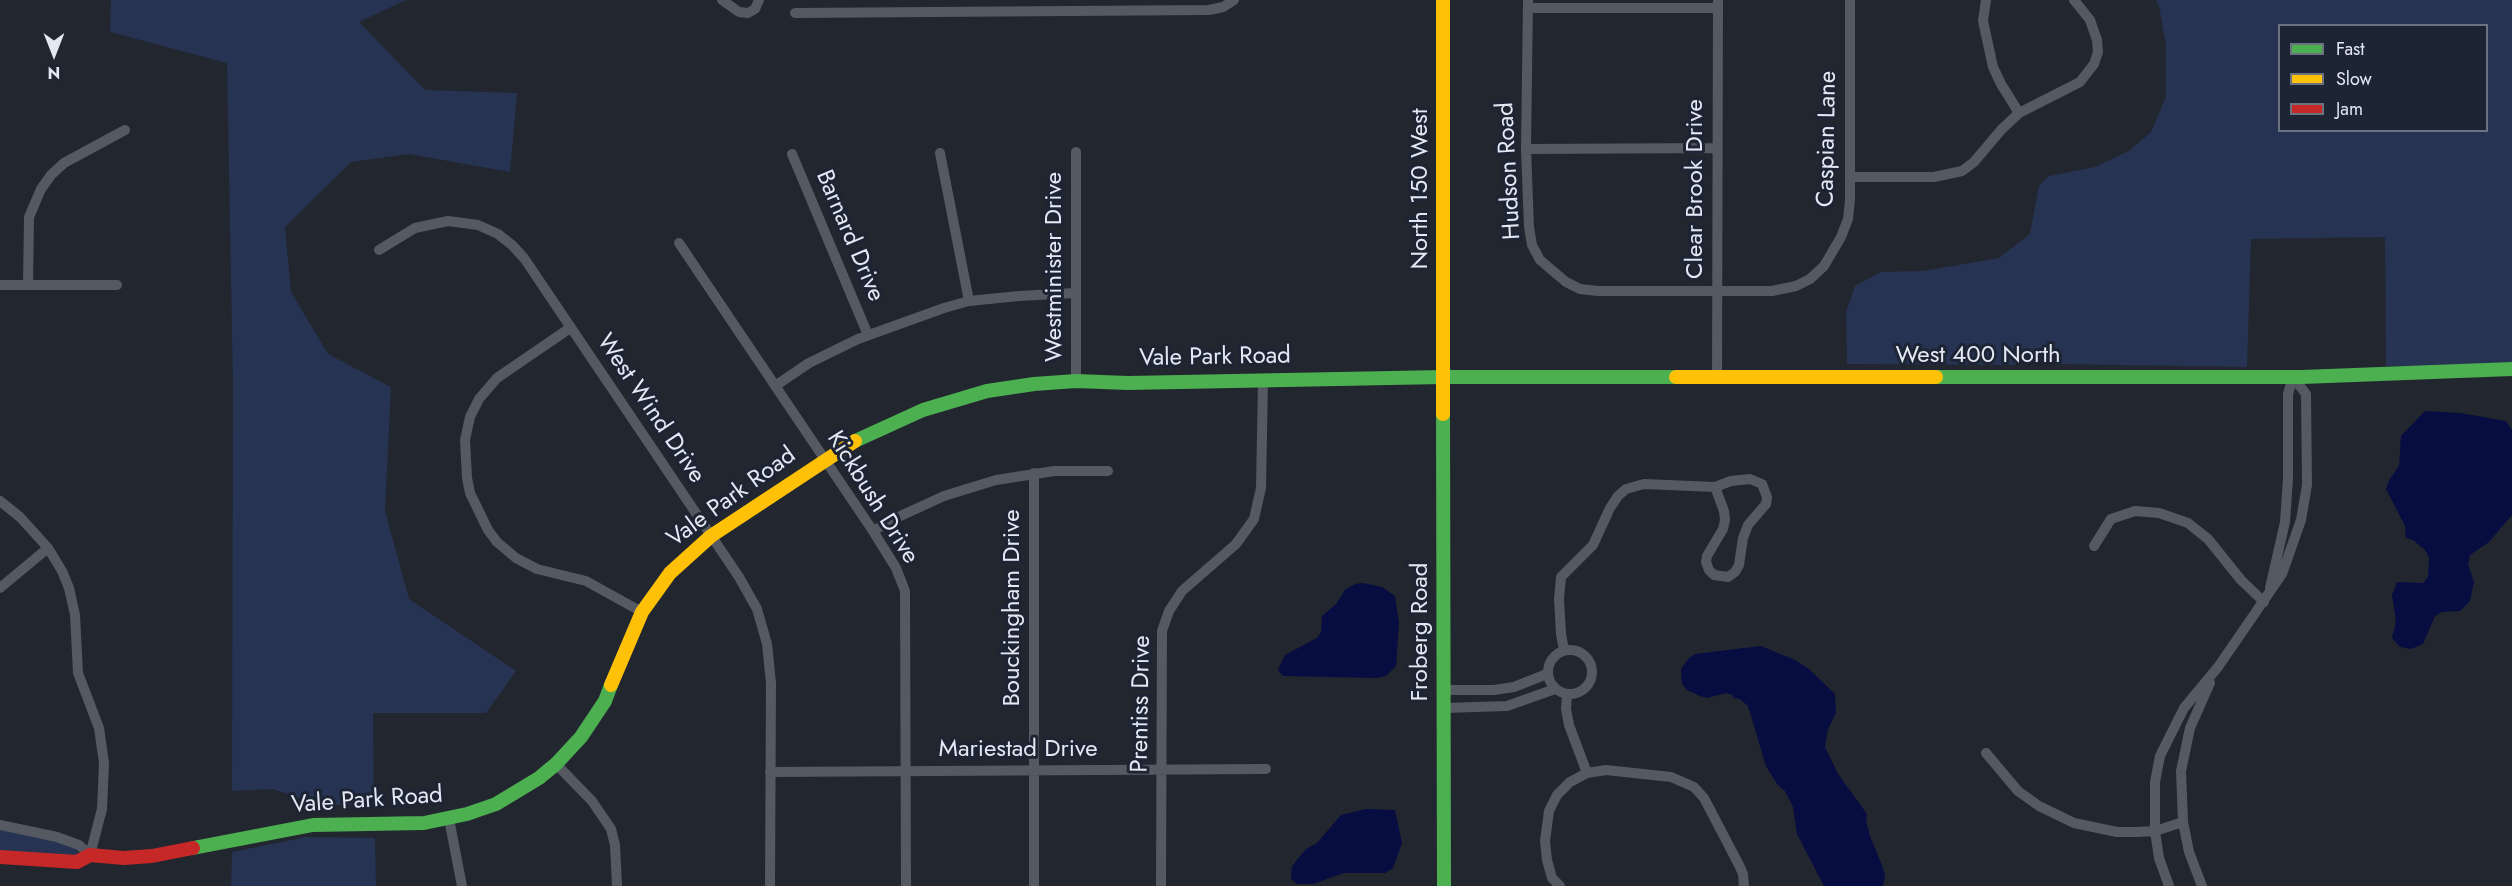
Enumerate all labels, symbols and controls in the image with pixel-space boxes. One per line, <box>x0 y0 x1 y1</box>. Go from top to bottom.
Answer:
north arrow <box>24 24 84 84</box>
legend <box>2278 24 2488 132</box>
text: Fast <box>2336 36 2365 62</box>
text: N <box>48 61 60 84</box>
text: Slow <box>2336 66 2372 92</box>
street label: Caspian Lane <box>1812 71 1844 207</box>
text: Jam <box>2336 96 2363 122</box>
street label: Clear Brook Drive <box>1682 99 1710 279</box>
street label: Hudson Road <box>1492 101 1528 241</box>
street label: North 150 West <box>1407 108 1435 270</box>
street label: Barnard Drive <box>808 166 890 306</box>
street label: Westminister Drive <box>1041 172 1069 362</box>
street label: West Wind Drive <box>590 329 710 489</box>
street label: Vale Park Road <box>1139 342 1291 374</box>
street label: West 400 North <box>1895 342 2061 370</box>
street label: Kickbush Drive <box>820 426 924 570</box>
street label: Vale Park Road <box>662 442 802 554</box>
street label: Bouckingham Drive <box>999 509 1027 707</box>
street label: Froberg Road <box>1407 562 1435 702</box>
street label: Prentiss Drive <box>1126 635 1158 773</box>
street label: Mariestad Drive <box>938 736 1098 764</box>
street label: Vale Park Road <box>290 781 444 821</box>

